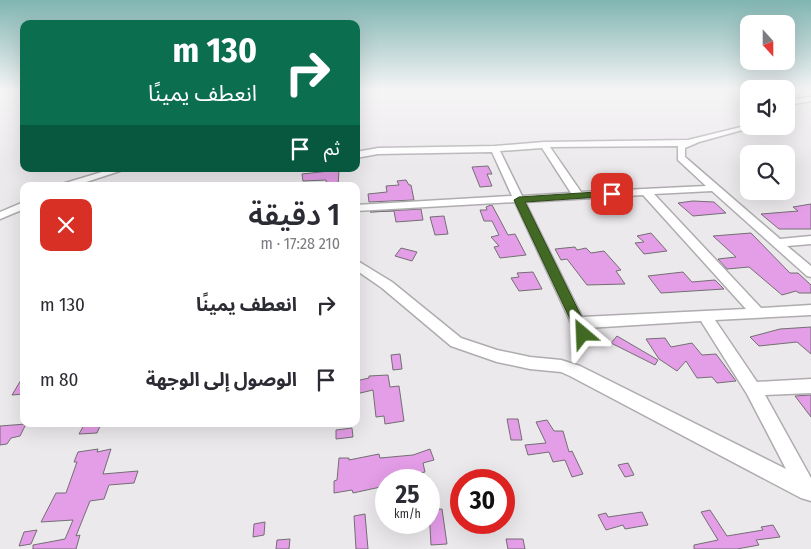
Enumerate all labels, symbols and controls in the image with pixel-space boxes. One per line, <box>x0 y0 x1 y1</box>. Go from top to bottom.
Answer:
north arrow <box>740 15 795 70</box>
map controls <box>740 15 795 200</box>
text: 130 m <box>173 29 257 71</box>
icon: right <box>275 40 340 105</box>
text: انعطف يمينًا <box>148 80 257 107</box>
button: sound <box>740 80 795 135</box>
icon: arrive <box>286 135 314 163</box>
text: ثم <box>324 137 340 160</box>
button: search <box>740 145 795 200</box>
pin <box>591 173 633 215</box>
icon: arrive <box>598 180 626 208</box>
text: 1 دقيقة <box>248 197 340 233</box>
button: close <box>40 199 92 251</box>
text: 210 m · 17:28 <box>261 234 340 253</box>
icon: right <box>312 291 340 319</box>
text: 130 m <box>40 293 85 316</box>
text: انعطف يمينًا <box>196 293 297 316</box>
position arrow <box>556 307 608 359</box>
icon: arrive <box>312 366 340 394</box>
text: 80 m <box>40 368 79 391</box>
text: الوصول إلى الوجهة <box>146 368 297 391</box>
speed limit sign: 30 <box>450 469 515 534</box>
text: 25 <box>396 480 419 510</box>
text: km/h <box>394 507 421 521</box>

